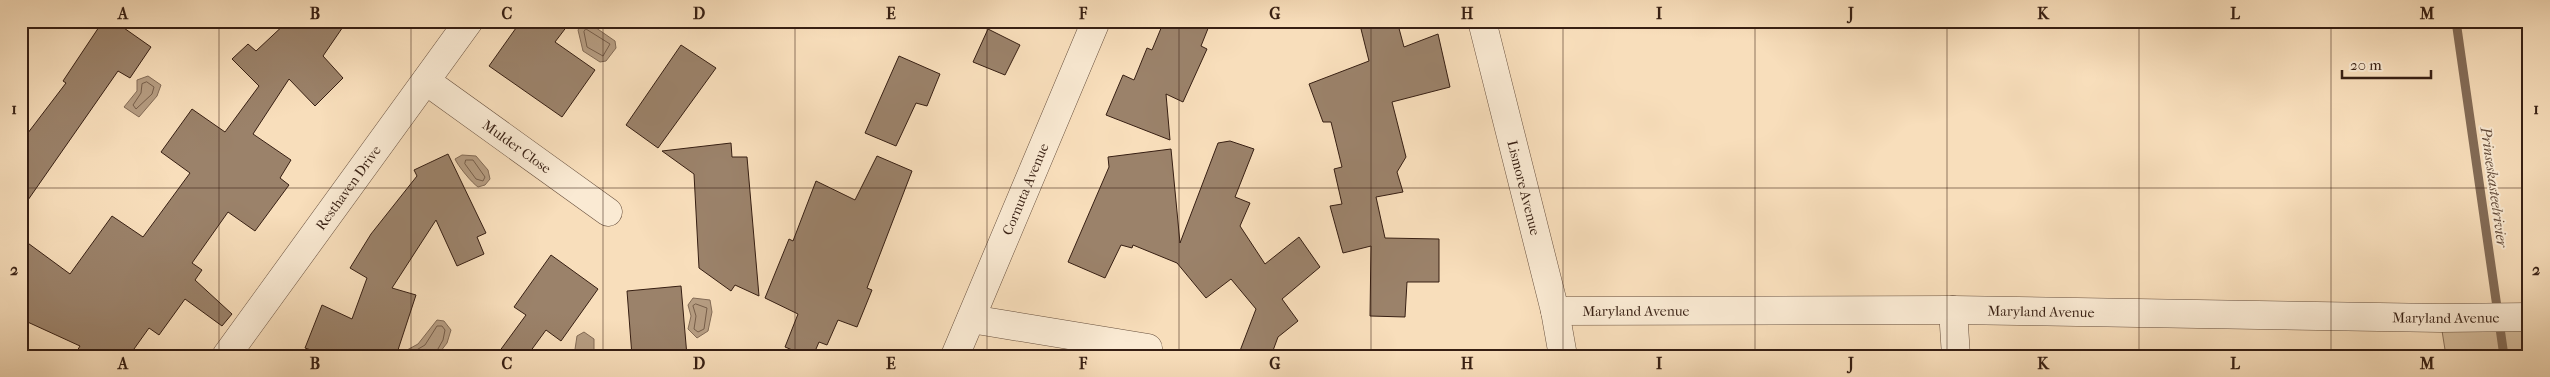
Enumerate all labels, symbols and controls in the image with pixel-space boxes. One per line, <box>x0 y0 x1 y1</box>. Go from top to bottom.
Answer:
text: A <box>117 4 129 23</box>
text: B <box>310 4 320 23</box>
text: C <box>502 4 513 23</box>
text: D <box>693 4 705 23</box>
text: E <box>886 4 896 23</box>
text: F <box>1078 4 1088 23</box>
text: G <box>1269 4 1281 23</box>
text: H <box>1461 4 1474 23</box>
text: I <box>1656 4 1663 23</box>
text: J <box>1846 4 1854 24</box>
text: K <box>2037 4 2050 23</box>
text: L <box>2230 4 2240 23</box>
text: M <box>2419 4 2435 23</box>
scale bar <box>2342 48 2431 80</box>
text: 20 m <box>2350 56 2382 74</box>
text: 1 <box>11 99 17 118</box>
text: 1 <box>2533 99 2539 118</box>
street label: Mulder Close <box>479 116 555 177</box>
water label: Prinseskasteelrivier <box>2477 125 2512 249</box>
street label: Lismore Avenue <box>1504 138 1544 237</box>
street label: Cornuta Avenue <box>998 141 1052 238</box>
street label: Resthaven Drive <box>312 142 384 233</box>
text: 2 <box>10 260 18 279</box>
text: 2 <box>2532 260 2540 279</box>
street label: Maryland Avenue <box>1582 302 1690 319</box>
street label: Maryland Avenue <box>1987 302 2095 321</box>
street label: Maryland Avenue <box>2392 309 2500 327</box>
text: A <box>117 354 129 373</box>
text: B <box>310 354 320 373</box>
text: C <box>502 354 513 373</box>
text: D <box>693 354 705 373</box>
text: E <box>886 354 896 373</box>
text: F <box>1078 354 1088 373</box>
text: G <box>1269 354 1281 373</box>
text: H <box>1461 354 1474 373</box>
text: I <box>1656 354 1663 373</box>
text: J <box>1846 354 1854 374</box>
text: K <box>2037 354 2050 373</box>
text: L <box>2230 354 2240 373</box>
text: M <box>2419 354 2435 373</box>

